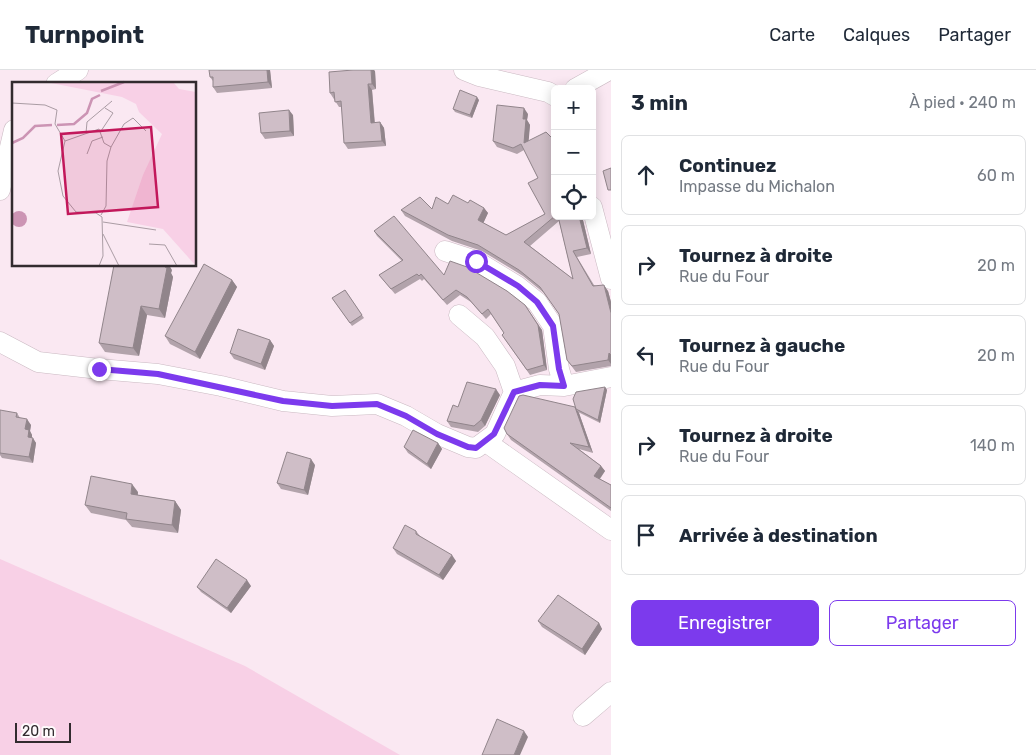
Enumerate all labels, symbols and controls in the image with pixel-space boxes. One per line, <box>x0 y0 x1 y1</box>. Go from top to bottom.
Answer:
text: Turnpoint <box>25 21 144 49</box>
text: Carte <box>769 24 815 46</box>
text: Calques <box>843 24 910 46</box>
text: Partager <box>938 24 1011 46</box>
inset map <box>12 82 196 266</box>
map controls <box>551 85 596 220</box>
button: + <box>551 85 596 130</box>
text: 3 min <box>631 90 688 115</box>
text: À pied · 240 m <box>909 93 1016 112</box>
button: − <box>551 130 596 175</box>
text: Continuez <box>679 154 777 177</box>
icon: ahead <box>632 161 660 189</box>
text: 60 m <box>977 166 1015 185</box>
button: locate <box>551 175 596 220</box>
text: Impasse du Michalon <box>679 177 835 196</box>
text: Tournez à droite <box>679 244 833 267</box>
route start <box>465 250 488 273</box>
icon: right <box>632 251 660 279</box>
text: 20 m <box>977 256 1015 275</box>
text: Rue du Four <box>679 267 769 286</box>
text: Tournez à gauche <box>679 334 845 357</box>
icon: left <box>632 341 660 369</box>
text: 20 m <box>977 346 1015 365</box>
text: Rue du Four <box>679 357 769 376</box>
route end <box>88 358 111 381</box>
text: Tournez à droite <box>679 424 833 447</box>
icon: right <box>632 431 660 459</box>
text: 140 m <box>970 436 1015 455</box>
text: Rue du Four <box>679 447 769 466</box>
icon: arrive <box>632 521 660 549</box>
text: Arrivée à destination <box>679 524 878 547</box>
button: Enregistrer <box>631 600 819 646</box>
button: Partager <box>829 600 1016 646</box>
scale bar <box>15 720 71 743</box>
text: 20 m <box>22 723 55 740</box>

